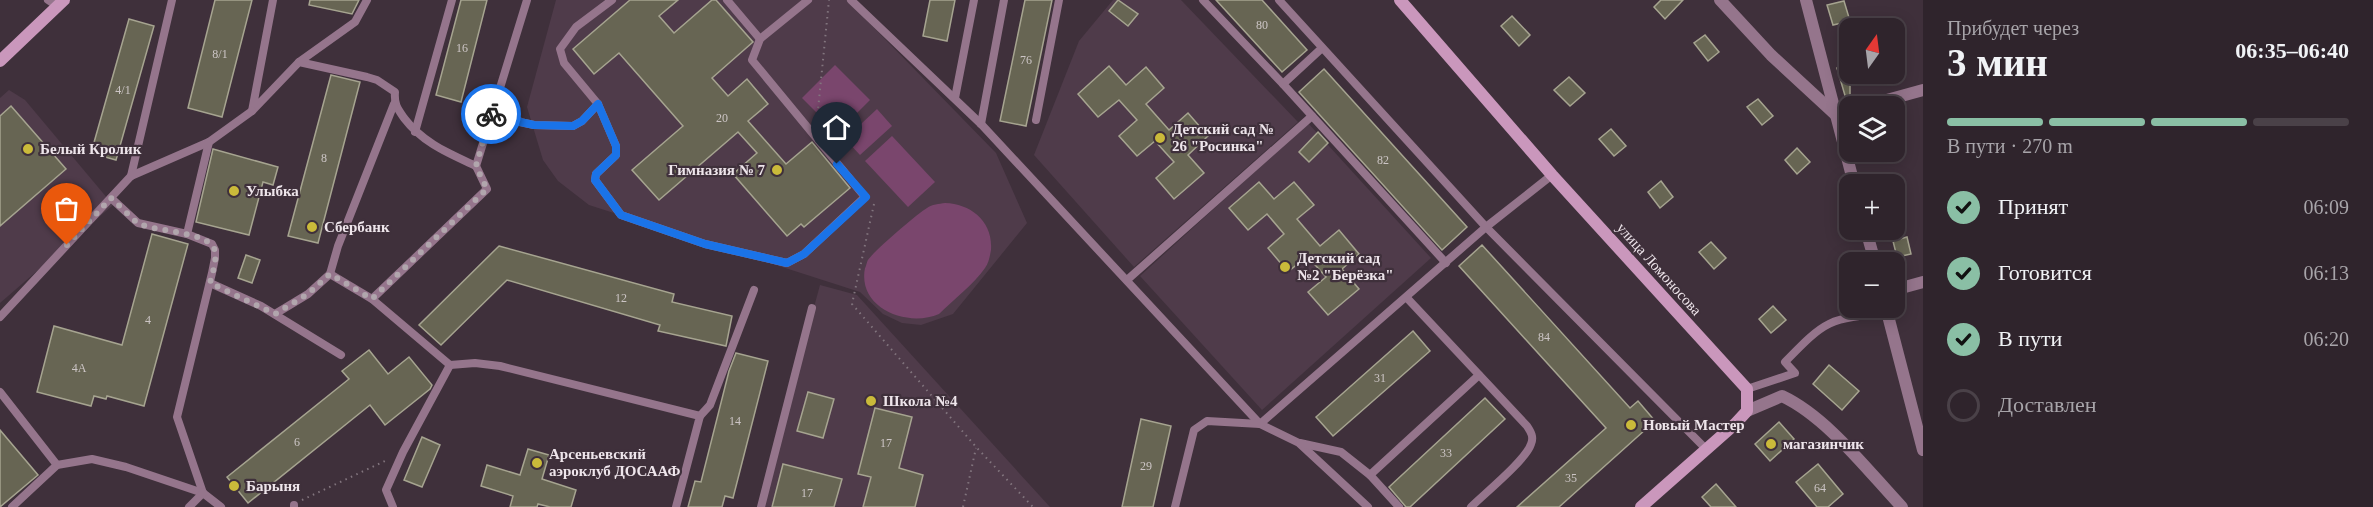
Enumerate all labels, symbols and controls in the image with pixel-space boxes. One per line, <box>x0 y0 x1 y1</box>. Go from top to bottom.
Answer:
text: Прибудет через <box>1947 17 2079 39</box>
house number: 80 <box>1256 18 1268 32</box>
north arrow <box>1839 18 1905 84</box>
map controls <box>1839 18 1905 318</box>
text: 06:35–06:40 <box>2235 38 2349 63</box>
house number: 16 <box>456 41 468 55</box>
text: 3 мин <box>1947 41 2048 84</box>
house number: 8/1 <box>212 47 228 61</box>
house number: 76 <box>1020 53 1032 67</box>
house number: 4/1 <box>115 83 131 97</box>
courier <box>461 84 521 144</box>
button: layers <box>1839 96 1905 162</box>
icon: bike <box>475 98 508 131</box>
pin <box>811 102 862 164</box>
house number: 20 <box>716 111 728 125</box>
icon: home <box>820 111 853 144</box>
place label: Детский сад № 26 "Росинка" <box>1172 121 1274 154</box>
marker: Детский сад № 26 "Росинка" <box>1153 131 1167 145</box>
text: В пути · 270 m <box>1947 135 2073 157</box>
place label: Белый Кролик <box>40 141 142 157</box>
marker: Белый Кролик <box>21 142 35 156</box>
house number: 8 <box>321 151 327 165</box>
house number: 82 <box>1377 153 1389 167</box>
place label: Гимназия № 7 <box>668 162 765 178</box>
marker: Гимназия № 7 <box>770 163 784 177</box>
button: + <box>1839 174 1905 240</box>
pin <box>41 183 92 245</box>
place label: Улыбка <box>246 183 299 199</box>
marker: Улыбка <box>227 184 241 198</box>
icon: check <box>1947 191 1980 224</box>
icon: bag <box>50 192 83 225</box>
text: Принят <box>1998 194 2068 219</box>
text: 06:09 <box>2303 196 2349 218</box>
place label: Сбербанк <box>324 219 390 235</box>
marker: Сбербанк <box>305 220 319 234</box>
street label: улица Ломоносова <box>1613 220 1705 319</box>
place label: Детский сад №2 "Берёзка" <box>1297 250 1394 283</box>
button: − <box>1839 252 1905 318</box>
icon: check <box>1947 257 1980 290</box>
marker: Детский сад №2 "Берёзка" <box>1278 260 1292 274</box>
text: Готовится <box>1998 260 2092 285</box>
text: 06:13 <box>2303 262 2349 284</box>
house number: 12 <box>615 291 627 305</box>
house number: 4 <box>145 313 151 327</box>
icon: check <box>1947 323 1980 356</box>
text: В пути <box>1998 326 2062 351</box>
text: 06:20 <box>2303 328 2349 350</box>
house number: 84 <box>1538 330 1550 344</box>
house number: 4А <box>72 361 87 375</box>
house number: 31 <box>1374 371 1386 385</box>
text: Доставлен <box>1998 392 2097 417</box>
place label: Школа №4 <box>883 393 958 409</box>
marker: Школа №4 <box>864 394 878 408</box>
house number: 14 <box>729 414 741 428</box>
place label: Новый Мастер <box>1643 417 1745 433</box>
marker: Новый Мастер <box>1624 418 1638 432</box>
house number: 6 <box>294 435 300 449</box>
house number: 17 <box>880 436 892 450</box>
place label: магазинчик <box>1783 436 1864 452</box>
marker: магазинчик <box>1764 437 1778 451</box>
place label: Арсеньевский аэроклуб ДОСААФ <box>549 446 680 479</box>
house number: 33 <box>1440 446 1452 460</box>
marker: Арсеньевский аэроклуб ДОСААФ <box>530 456 544 470</box>
house number: 29 <box>1140 459 1152 473</box>
house number: 35 <box>1565 471 1577 485</box>
place label: Барыня <box>246 478 300 494</box>
marker: Барыня <box>227 479 241 493</box>
house number: 64 <box>1814 481 1826 495</box>
house number: 17 <box>801 486 813 500</box>

